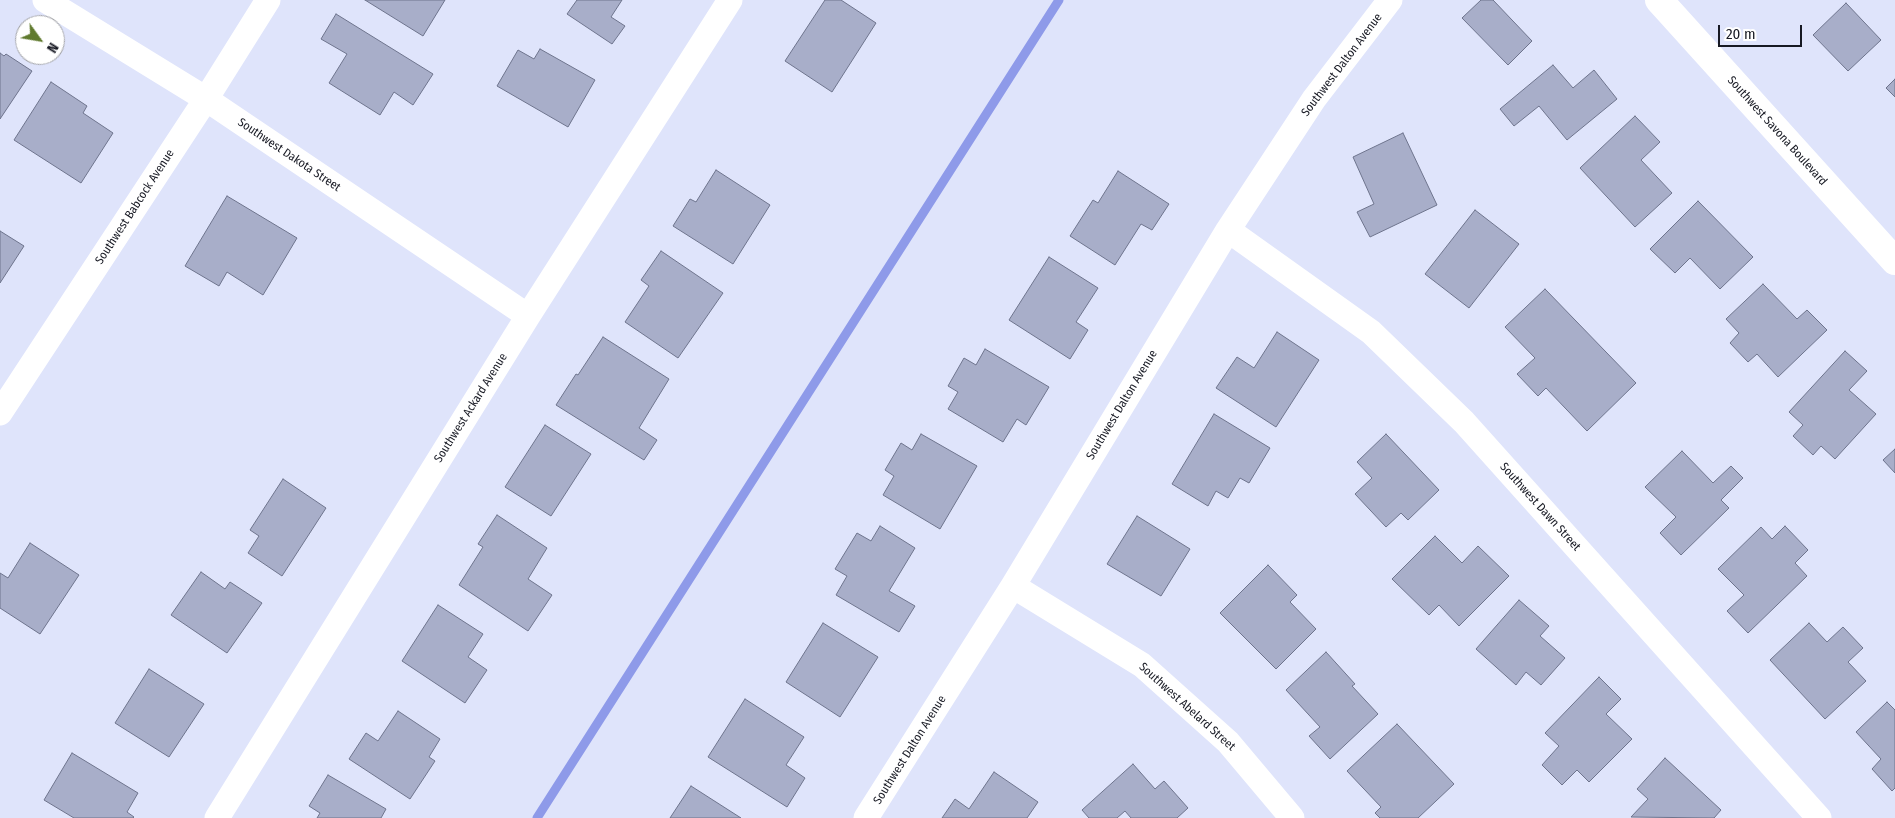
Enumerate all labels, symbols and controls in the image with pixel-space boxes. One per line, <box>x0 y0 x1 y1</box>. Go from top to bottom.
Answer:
street label: Southwest Dalton Avenue <box>1298 11 1386 119</box>
north arrow <box>15 15 65 65</box>
scale bar <box>1720 15 1804 47</box>
text: 20 m <box>1726 25 1756 43</box>
text: N <box>43 40 62 56</box>
street label: Southwest Savona Boulevard <box>1724 73 1830 189</box>
street label: Southwest Dakota Street <box>235 115 343 195</box>
street label: Southwest Babcock Avenue <box>92 147 178 267</box>
street label: Southwest Dalton Avenue <box>1084 348 1160 462</box>
street label: Southwest Ackard Avenue <box>431 351 511 465</box>
street label: Southwest Dawn Street <box>1497 460 1583 554</box>
street label: Southwest Abelard Street <box>1136 660 1238 754</box>
street label: Southwest Dalton Avenue <box>871 693 949 807</box>

